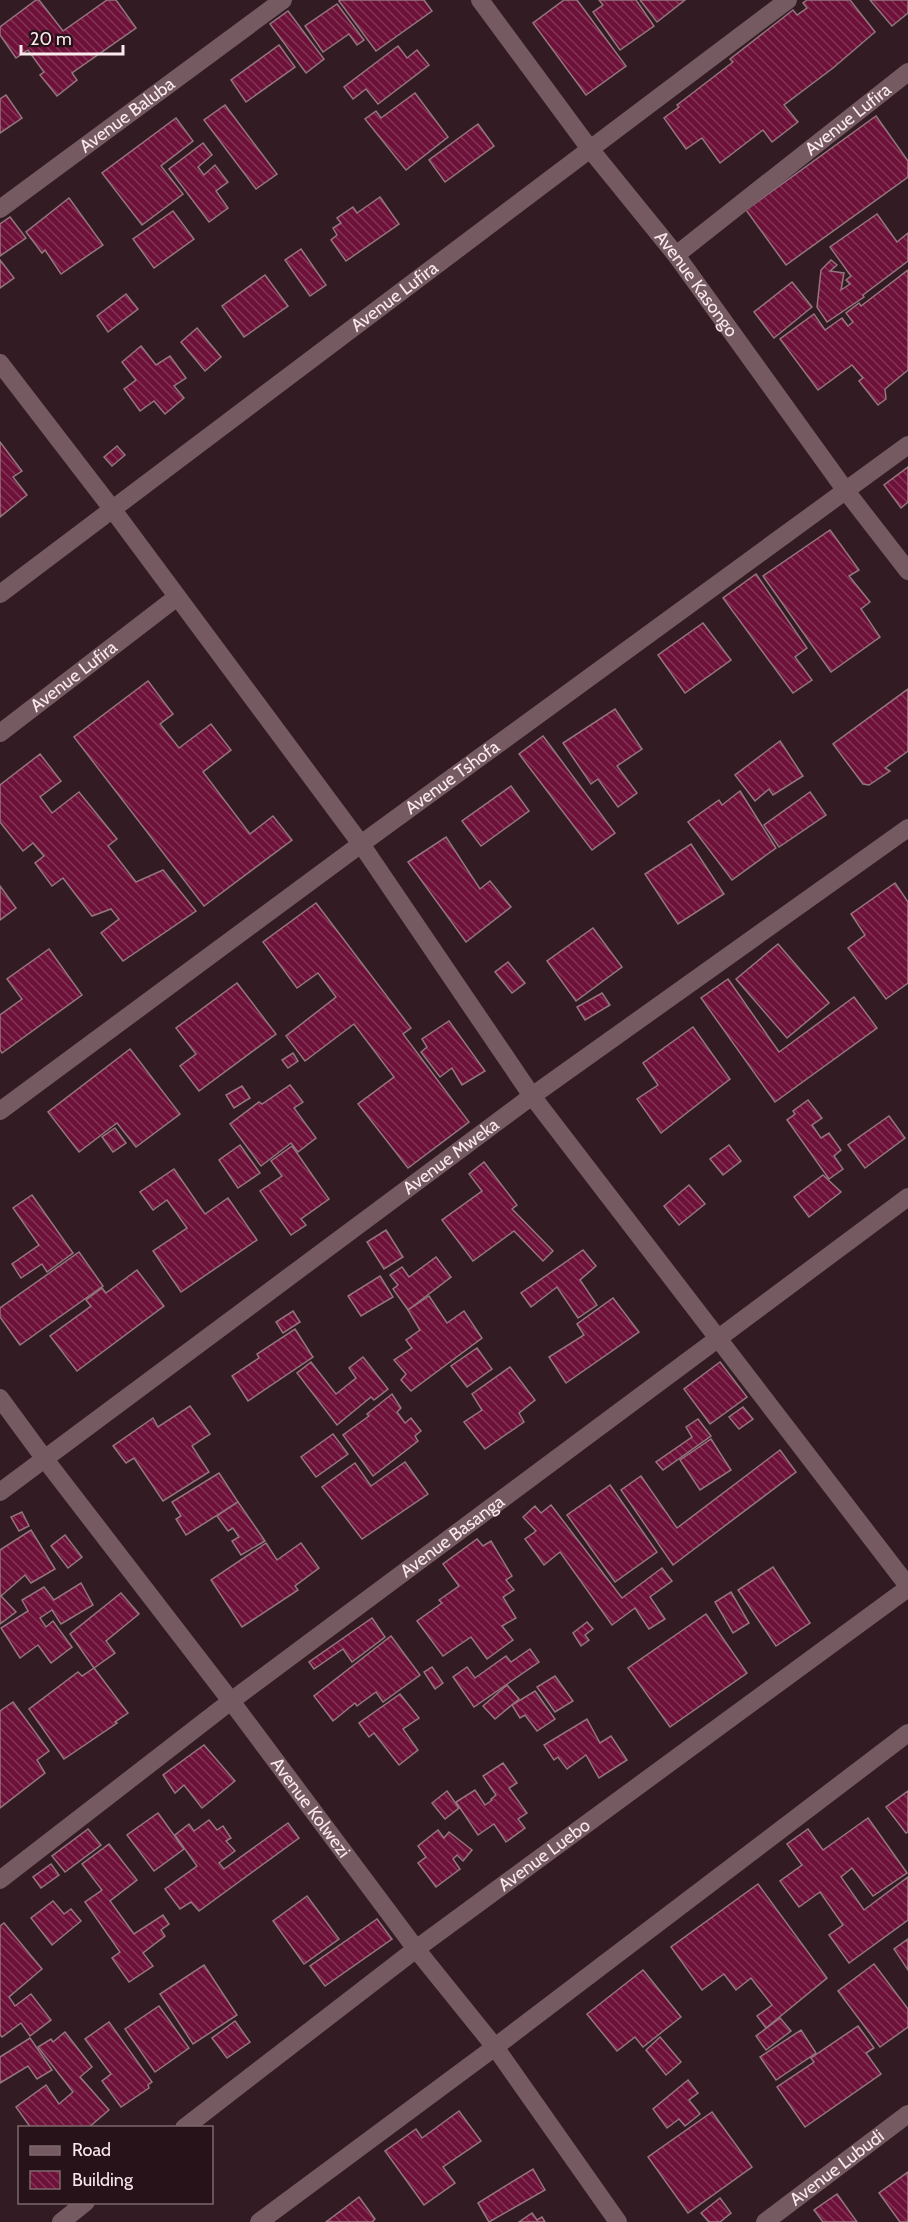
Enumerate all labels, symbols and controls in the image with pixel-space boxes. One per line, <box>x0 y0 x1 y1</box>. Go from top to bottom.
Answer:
scale bar <box>21 18 123 56</box>
text: 20 m <box>30 28 72 50</box>
street label: Avenue Baluba <box>75 73 179 158</box>
street label: Avenue Lufira <box>800 78 896 160</box>
street label: Avenue Kasongo <box>650 226 743 341</box>
street label: Avenue Lufira <box>347 256 443 337</box>
street label: Avenue Lufira <box>26 636 122 717</box>
street label: Avenue Tshofa <box>401 736 504 819</box>
street label: Avenue Mweka <box>398 1113 503 1199</box>
street label: Avenue Basanga <box>396 1490 509 1582</box>
street label: Avenue Kolwezi <box>266 1753 355 1862</box>
street label: Avenue Luebo <box>494 1814 595 1896</box>
street label: Avenue Lubudi <box>785 2125 888 2211</box>
legend <box>18 2126 213 2204</box>
text: Road <box>72 2139 111 2161</box>
text: Building <box>72 2169 134 2191</box>

